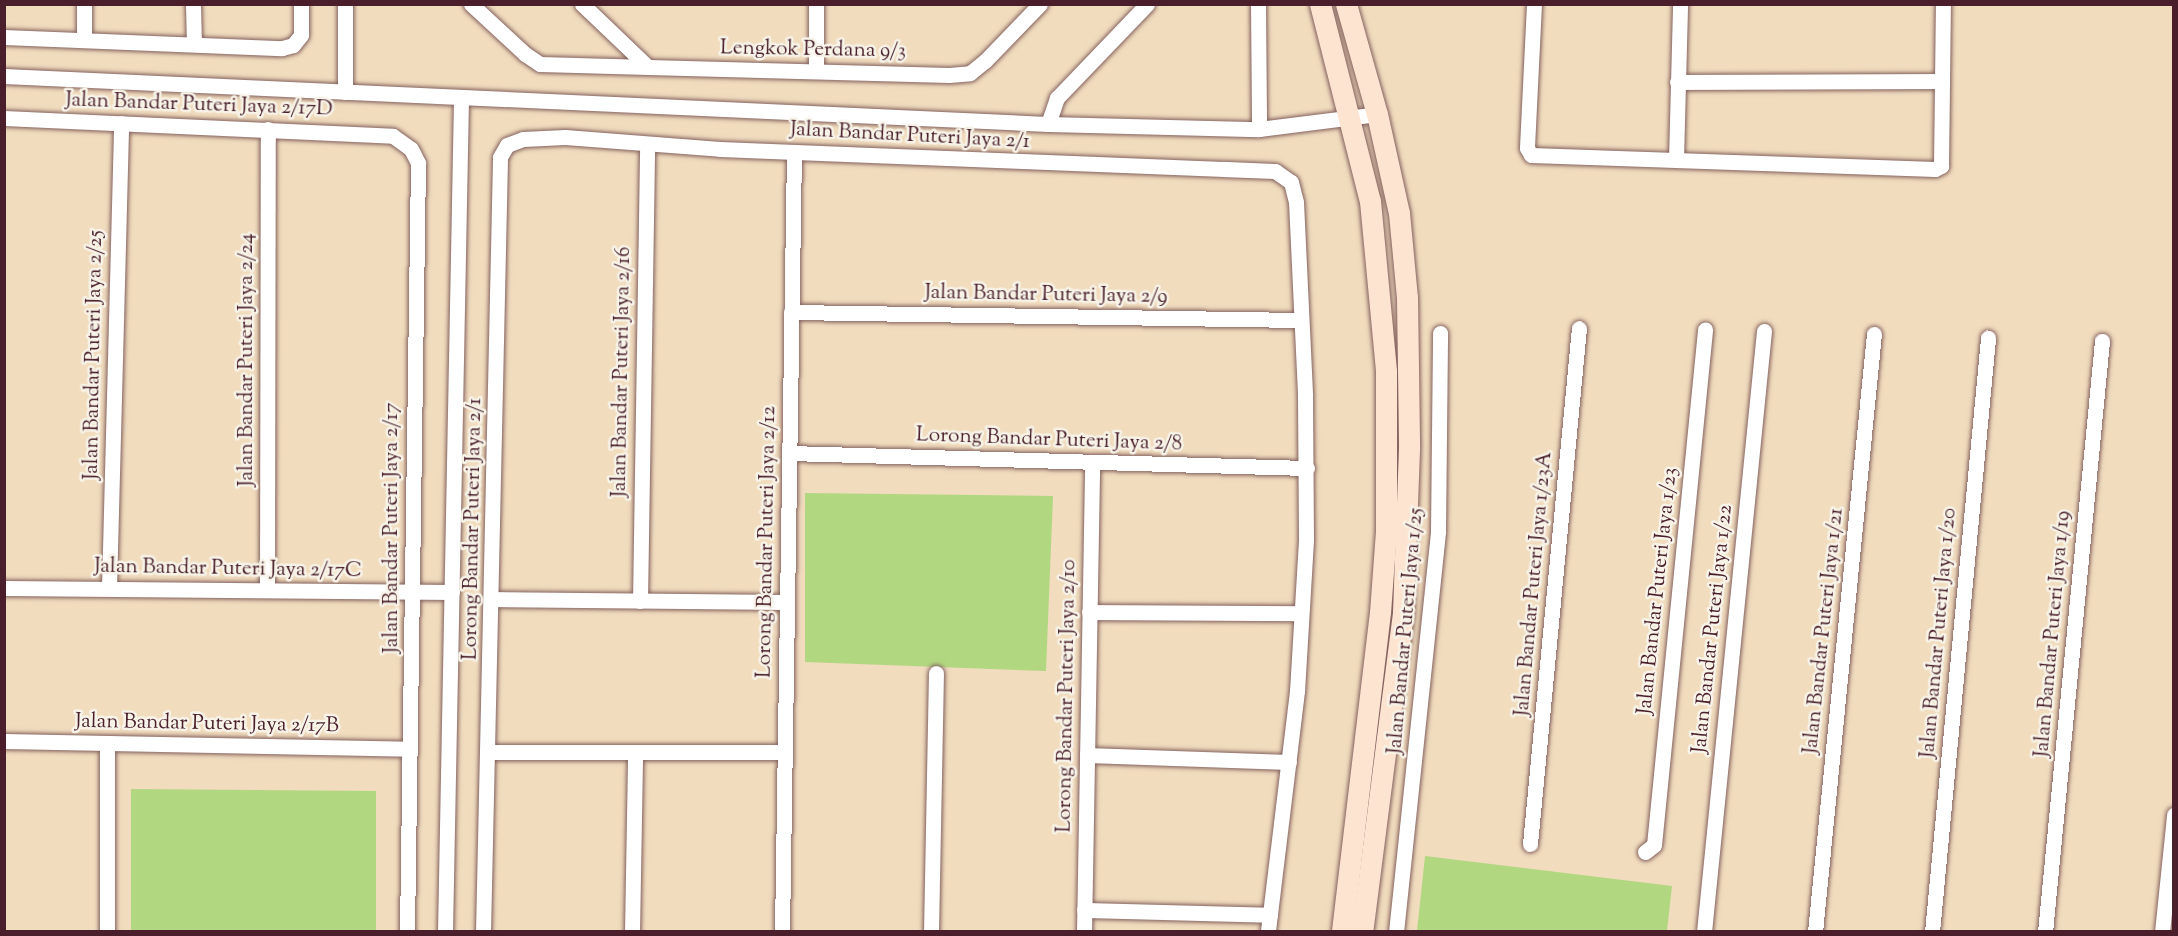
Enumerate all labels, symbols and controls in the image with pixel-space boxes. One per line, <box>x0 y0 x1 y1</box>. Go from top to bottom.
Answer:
street label: Lengkok Perdana 9/3 <box>720 36 906 64</box>
street label: Jalan Bandar Puteri Jaya 2/17D <box>65 88 333 122</box>
street label: Jalan Bandar Puteri Jaya 2/1 <box>789 117 1031 155</box>
street label: Jalan Bandar Puteri Jaya 2/25 <box>79 230 109 480</box>
street label: Jalan Bandar Puteri Jaya 2/24 <box>234 233 260 487</box>
street label: Jalan Bandar Puteri Jaya 2/16 <box>607 246 637 498</box>
street label: Jalan Bandar Puteri Jaya 2/9 <box>924 280 1168 310</box>
street label: Lorong Bandar Puteri Jaya 2/1 <box>458 398 488 660</box>
street label: Jalan Bandar Puteri Jaya 2/17 <box>379 403 405 653</box>
street label: Lorong Bandar Puteri Jaya 2/12 <box>752 406 782 678</box>
street label: Lorong Bandar Puteri Jaya 2/8 <box>916 423 1182 457</box>
street label: Jalan Bandar Puteri Jaya 1/23A <box>1510 451 1558 717</box>
street label: Jalan Bandar Puteri Jaya 1/23 <box>1632 466 1684 716</box>
street label: Jalan Bandar Puteri Jaya 1/22 <box>1687 503 1739 755</box>
street label: Jalan Bandar Puteri Jaya 1/25 <box>1383 507 1429 755</box>
street label: Jalan Bandar Puteri Jaya 1/21 <box>1799 507 1849 755</box>
street label: Jalan Bandar Puteri Jaya 1/20 <box>1916 507 1962 759</box>
street label: Jalan Bandar Puteri Jaya 1/19 <box>2030 510 2076 758</box>
street label: Jalan Bandar Puteri Jaya 2/17C <box>94 554 362 584</box>
street label: Lorong Bandar Puteri Jaya 2/10 <box>1052 559 1082 833</box>
street label: Jalan Bandar Puteri Jaya 2/17B <box>75 709 339 739</box>

